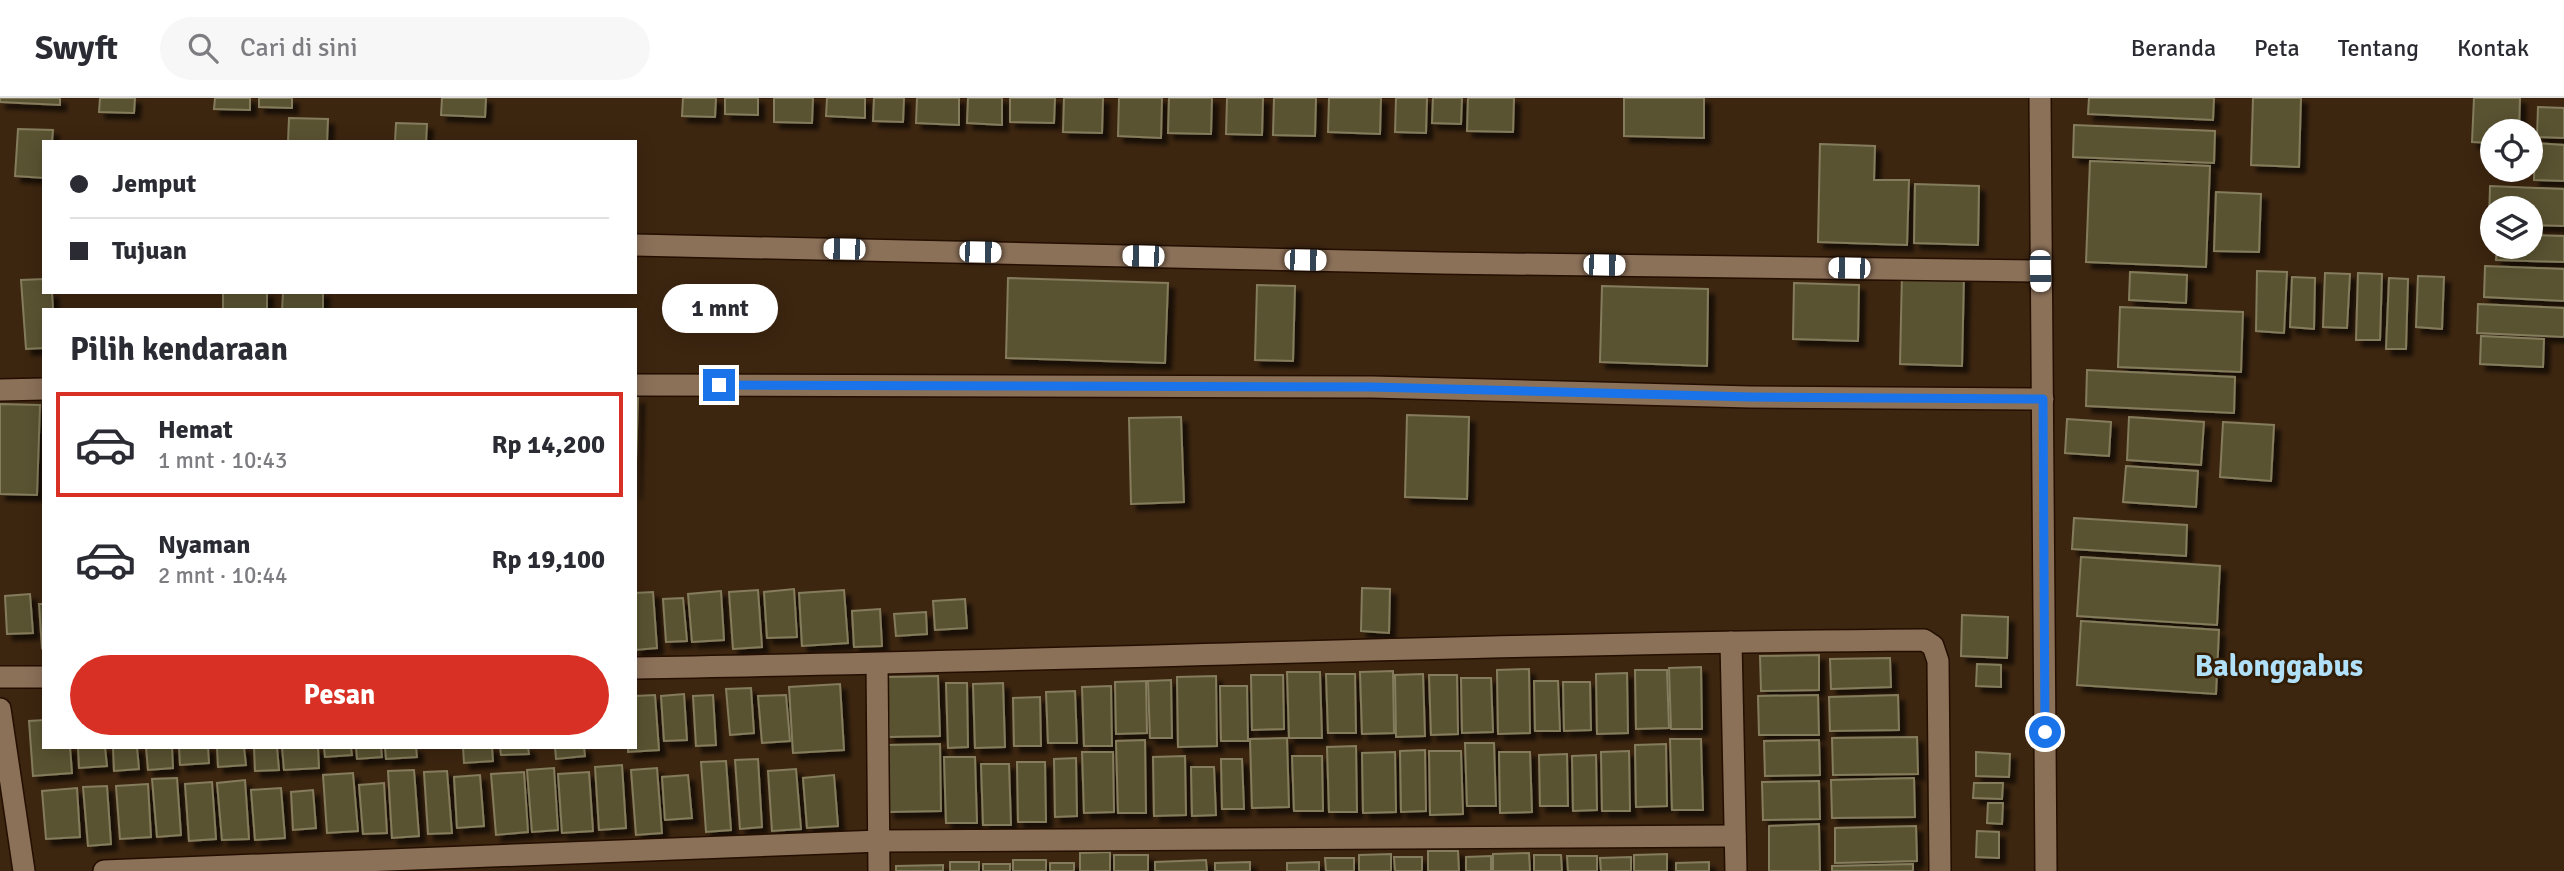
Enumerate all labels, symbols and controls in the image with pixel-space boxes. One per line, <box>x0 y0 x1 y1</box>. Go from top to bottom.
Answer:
search box <box>160 17 650 80</box>
text: Swyft <box>35 28 118 69</box>
icon: search <box>184 29 222 67</box>
text: Cari di sini <box>240 32 358 64</box>
text: Beranda <box>2131 33 2216 63</box>
text: Peta <box>2254 33 2300 63</box>
text: Tentang <box>2338 33 2419 63</box>
text: Kontak <box>2457 33 2529 63</box>
map controls <box>2480 119 2543 259</box>
button: locate <box>2480 119 2543 182</box>
text: Jemput <box>112 168 196 200</box>
button: layers <box>2480 196 2543 259</box>
text: Tujuan <box>112 235 187 267</box>
car <box>823 238 866 260</box>
car <box>959 241 1002 263</box>
car <box>1122 245 1165 267</box>
car <box>1284 249 1327 271</box>
car <box>2030 250 2051 292</box>
car <box>1583 254 1626 276</box>
car <box>1828 257 1871 279</box>
callout: 1 mnt <box>661 284 777 332</box>
text: 1 mnt <box>691 294 749 323</box>
text: Pilih kendaraan <box>70 330 288 369</box>
route end <box>703 369 735 401</box>
icon: car <box>74 413 137 476</box>
text: Hemat <box>158 414 233 446</box>
text: Rp 14,200 <box>491 429 605 461</box>
text: 1 mnt · 10:43 <box>158 446 287 475</box>
icon: car <box>74 528 137 591</box>
text: Nyaman <box>158 529 251 561</box>
text: Rp 19,100 <box>491 544 605 576</box>
text: 2 mnt · 10:44 <box>158 561 287 590</box>
district label: Balonggabus <box>2195 648 2363 685</box>
button: Pesan <box>70 655 609 735</box>
route start <box>2029 716 2061 748</box>

